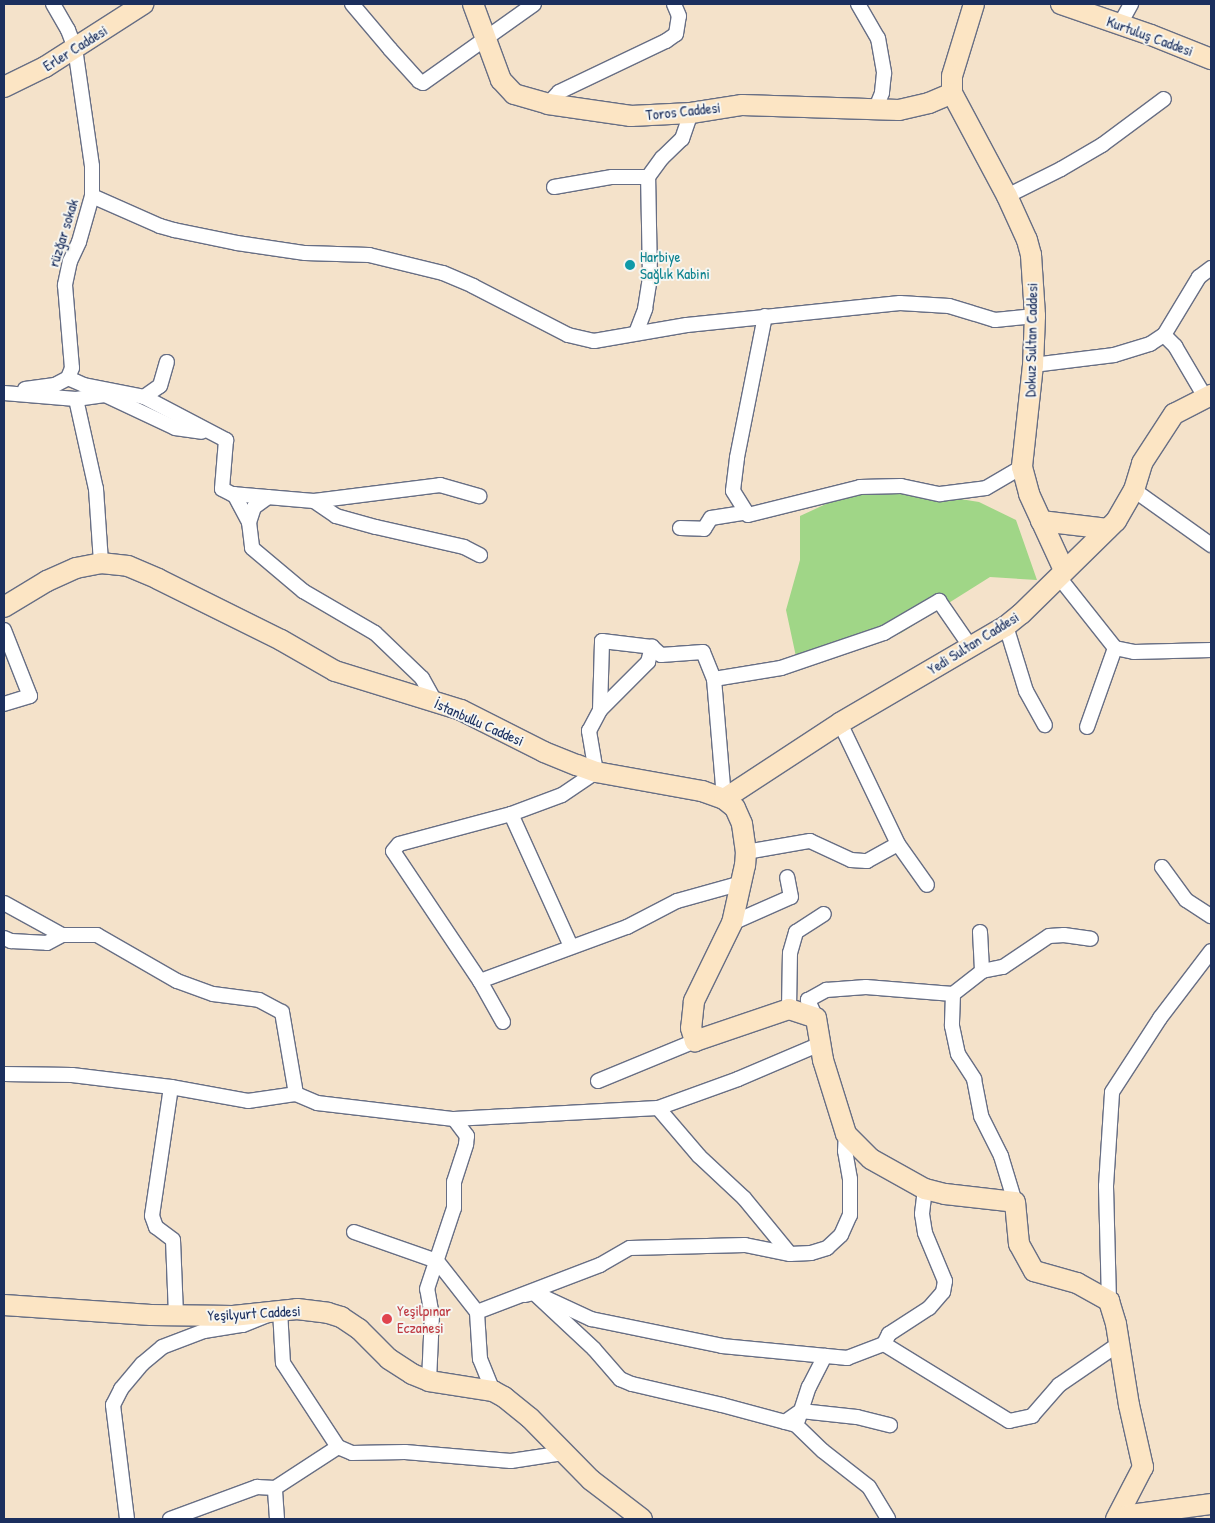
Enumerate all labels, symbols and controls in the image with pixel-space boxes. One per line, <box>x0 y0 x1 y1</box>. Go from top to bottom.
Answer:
street label: Kurtuluş Caddesi <box>1104 12 1196 60</box>
street label: Erler Caddesi <box>39 21 111 75</box>
street label: Toros Caddesi <box>645 98 721 124</box>
street label: rüzğar sokak <box>44 197 82 269</box>
place label: Harbiye Sağlık Kabini <box>640 247 710 282</box>
marker: Harbiye Sağlık Kabini <box>624 259 636 271</box>
street label: Dokuz Sultan Caddesi <box>1021 283 1041 397</box>
street label: Yedi Sultan Caddesi <box>924 608 1022 678</box>
street label: İstanbullu Caddesi <box>431 694 527 750</box>
place label: Yeşilpınar Eczanesi <box>397 1301 451 1336</box>
street label: Yeşilyurt Caddesi <box>207 1302 301 1324</box>
marker: Yeşilpınar Eczanesi <box>381 1313 393 1325</box>

